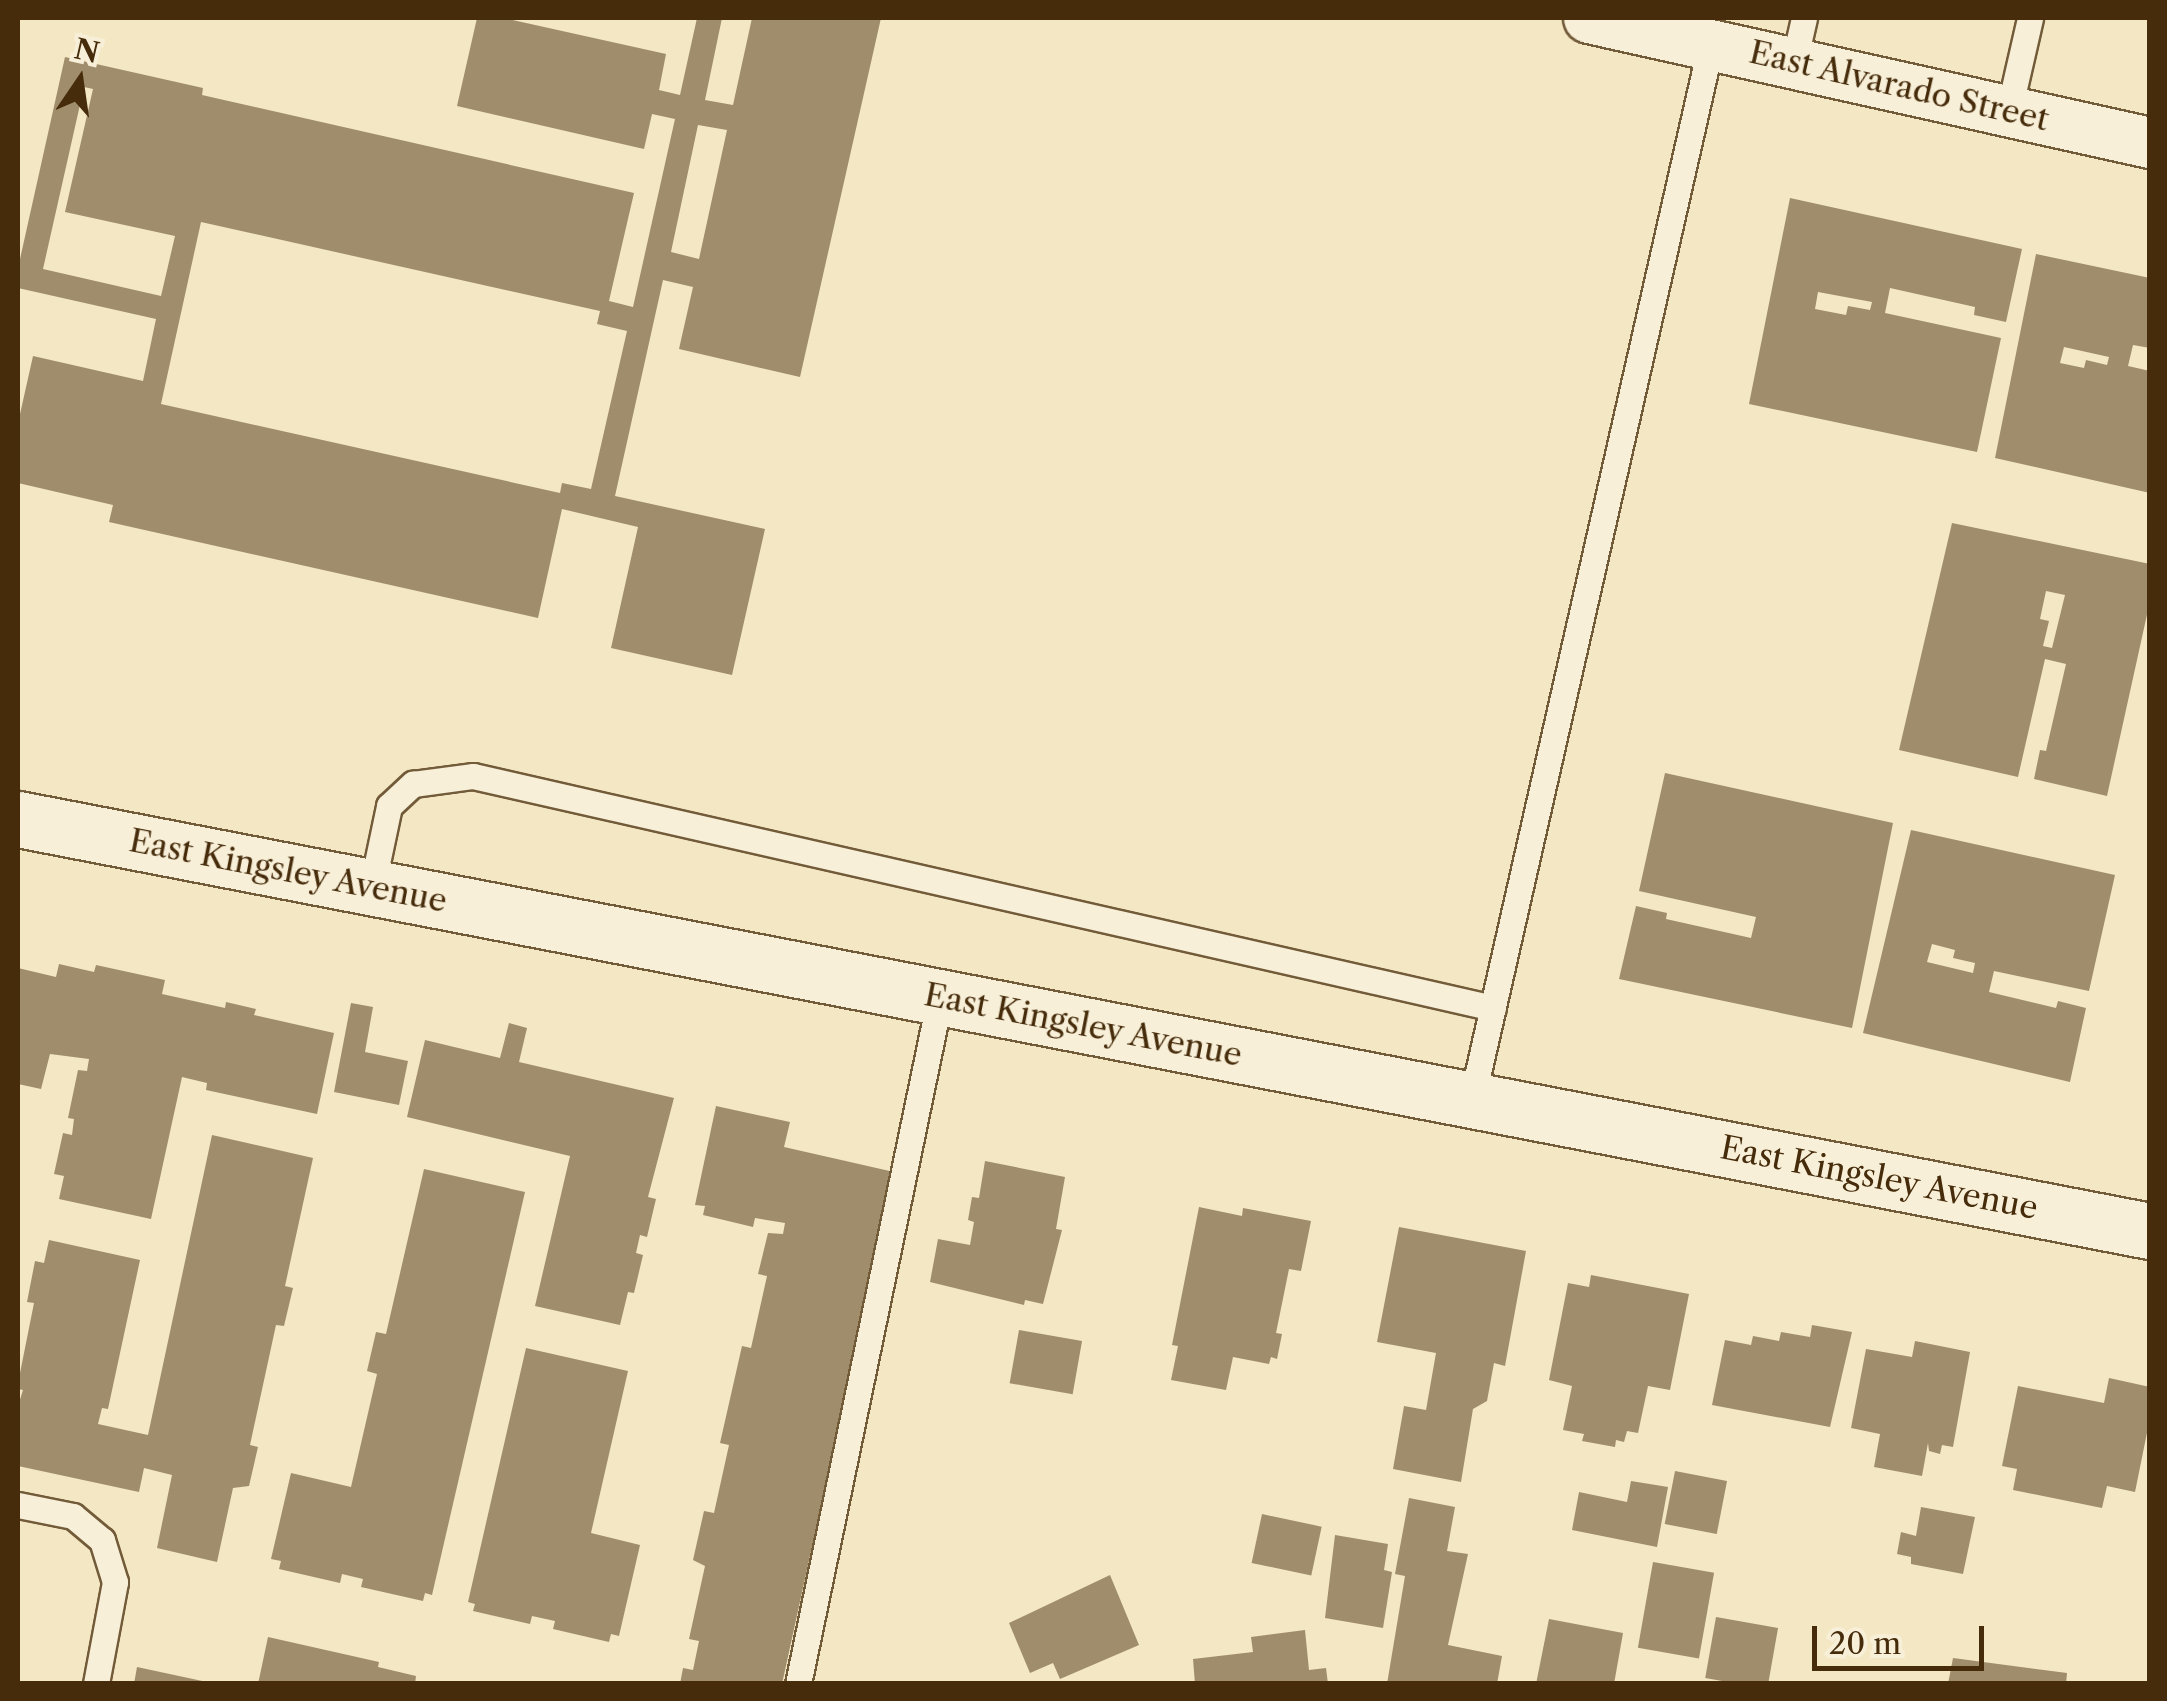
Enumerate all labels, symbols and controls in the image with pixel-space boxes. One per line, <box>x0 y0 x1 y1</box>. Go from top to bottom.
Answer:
north arrow <box>30 30 130 130</box>
text: N <box>71 31 102 70</box>
street label: East Alvarado Street <box>1745 33 2053 139</box>
street label: East Kingsley Avenue <box>125 821 451 921</box>
street label: East Kingsley Avenue <box>920 975 1246 1075</box>
street label: East Kingsley Avenue <box>1716 1128 2042 1228</box>
scale bar <box>1817 1606 1990 1668</box>
text: 20 m <box>1829 1625 1901 1662</box>

